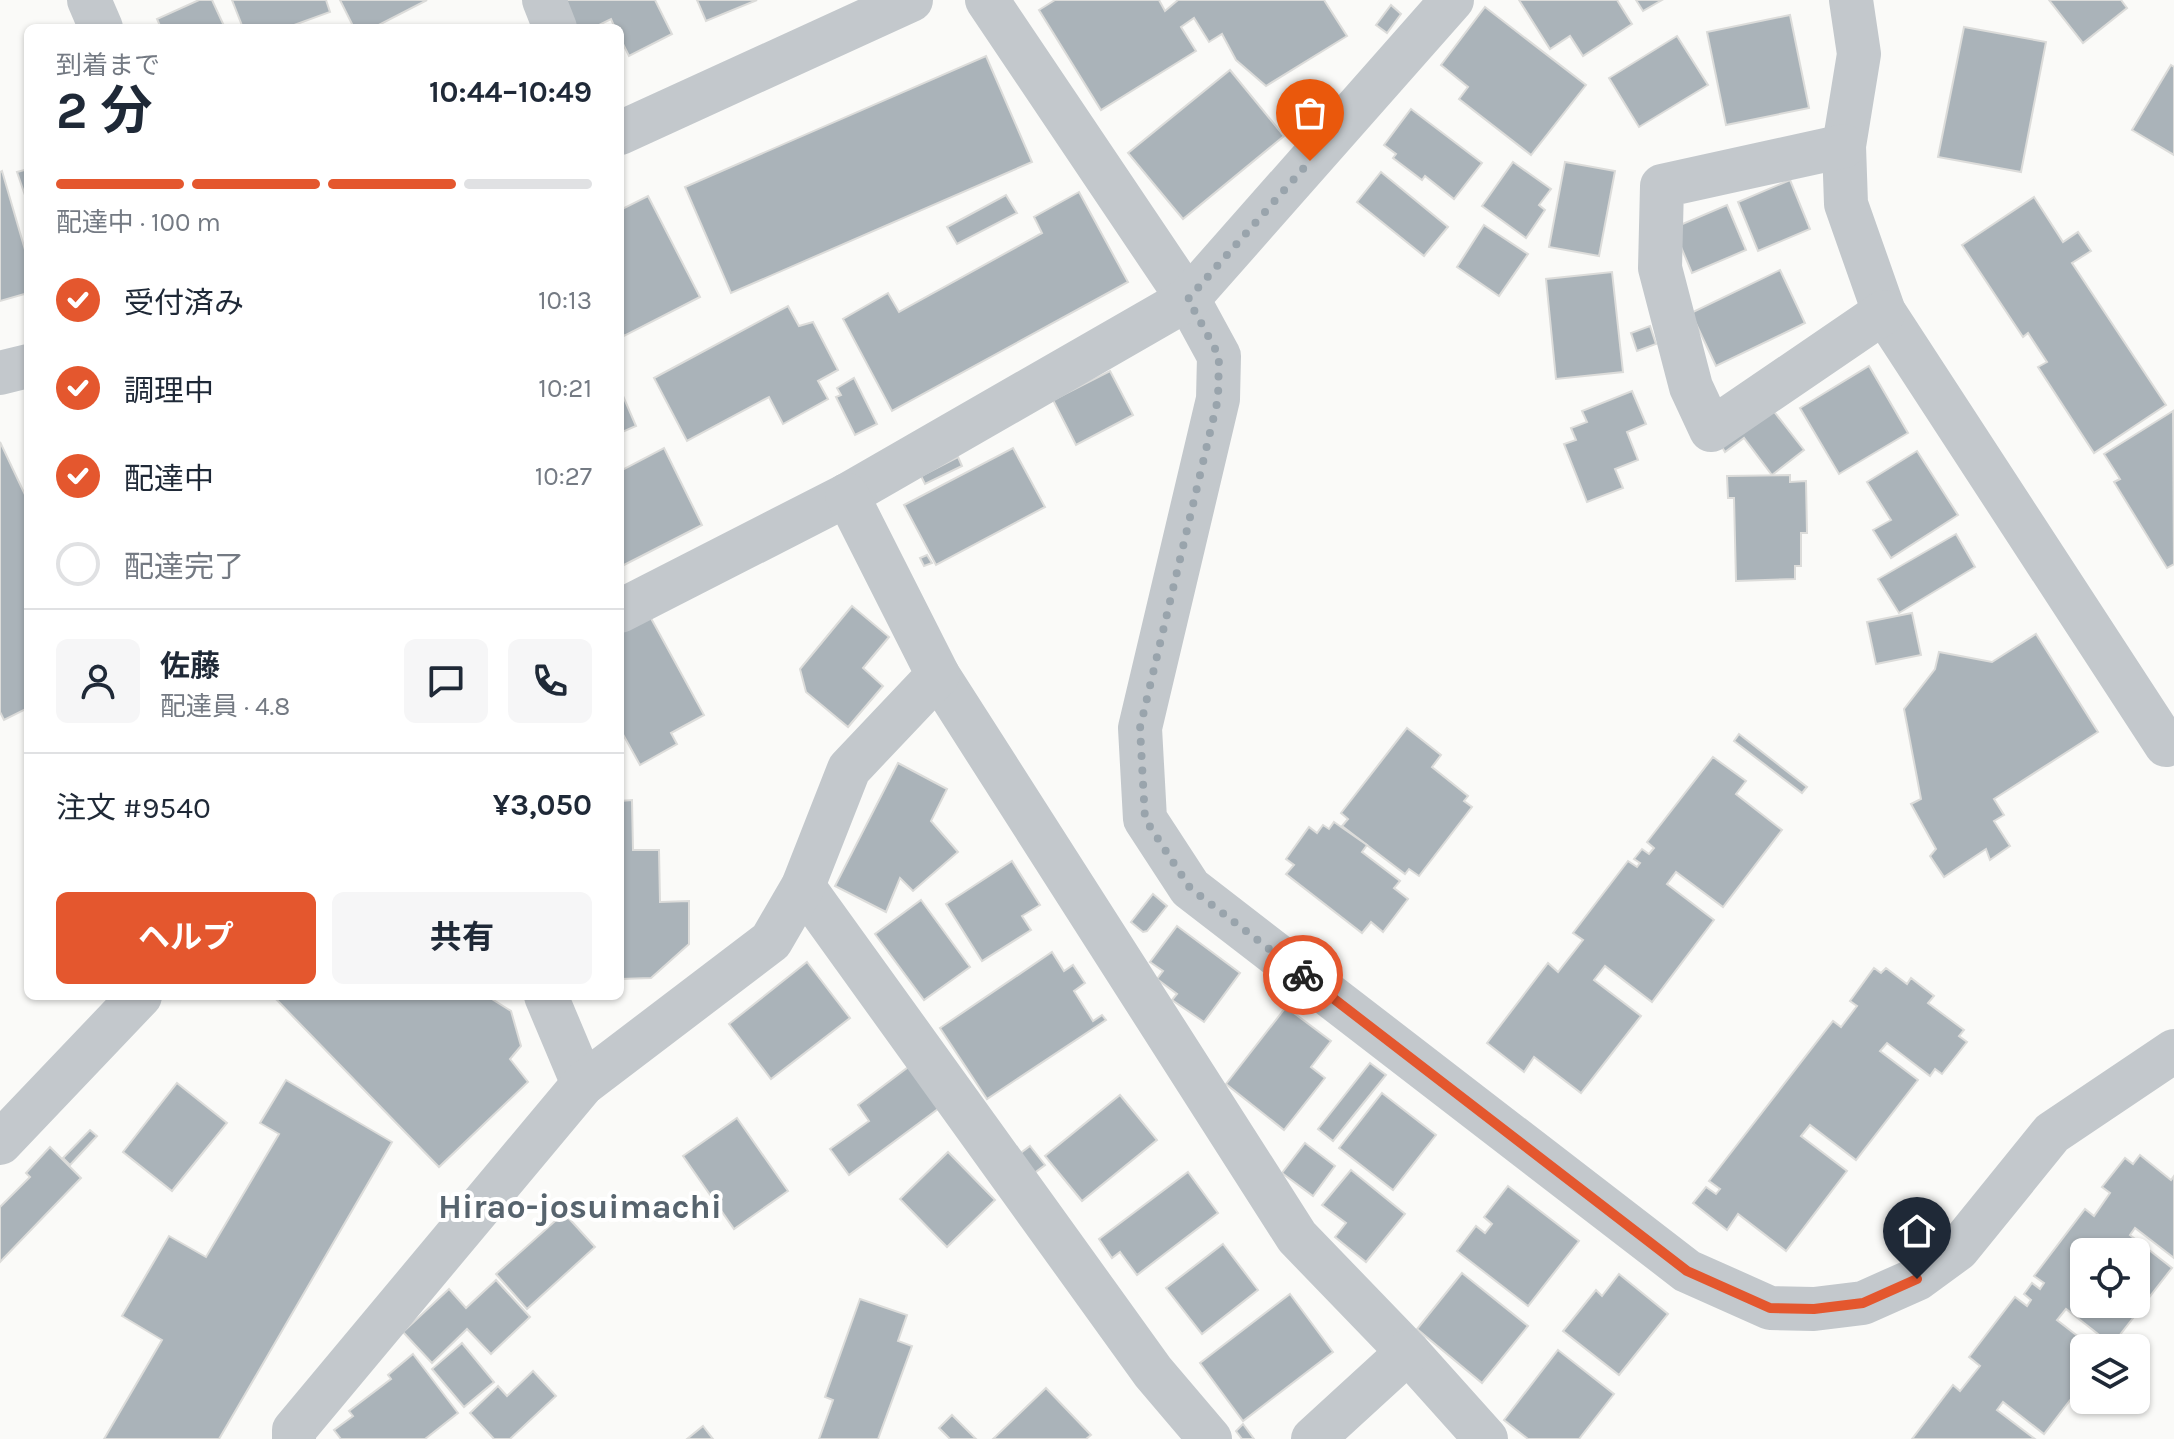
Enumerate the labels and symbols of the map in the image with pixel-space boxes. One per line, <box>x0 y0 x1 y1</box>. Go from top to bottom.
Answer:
pin <box>1276 79 1344 161</box>
courier <box>1263 935 1343 1015</box>
district label: Hirao-josuimachi <box>438 1187 722 1227</box>
pin <box>1883 1197 1951 1279</box>

